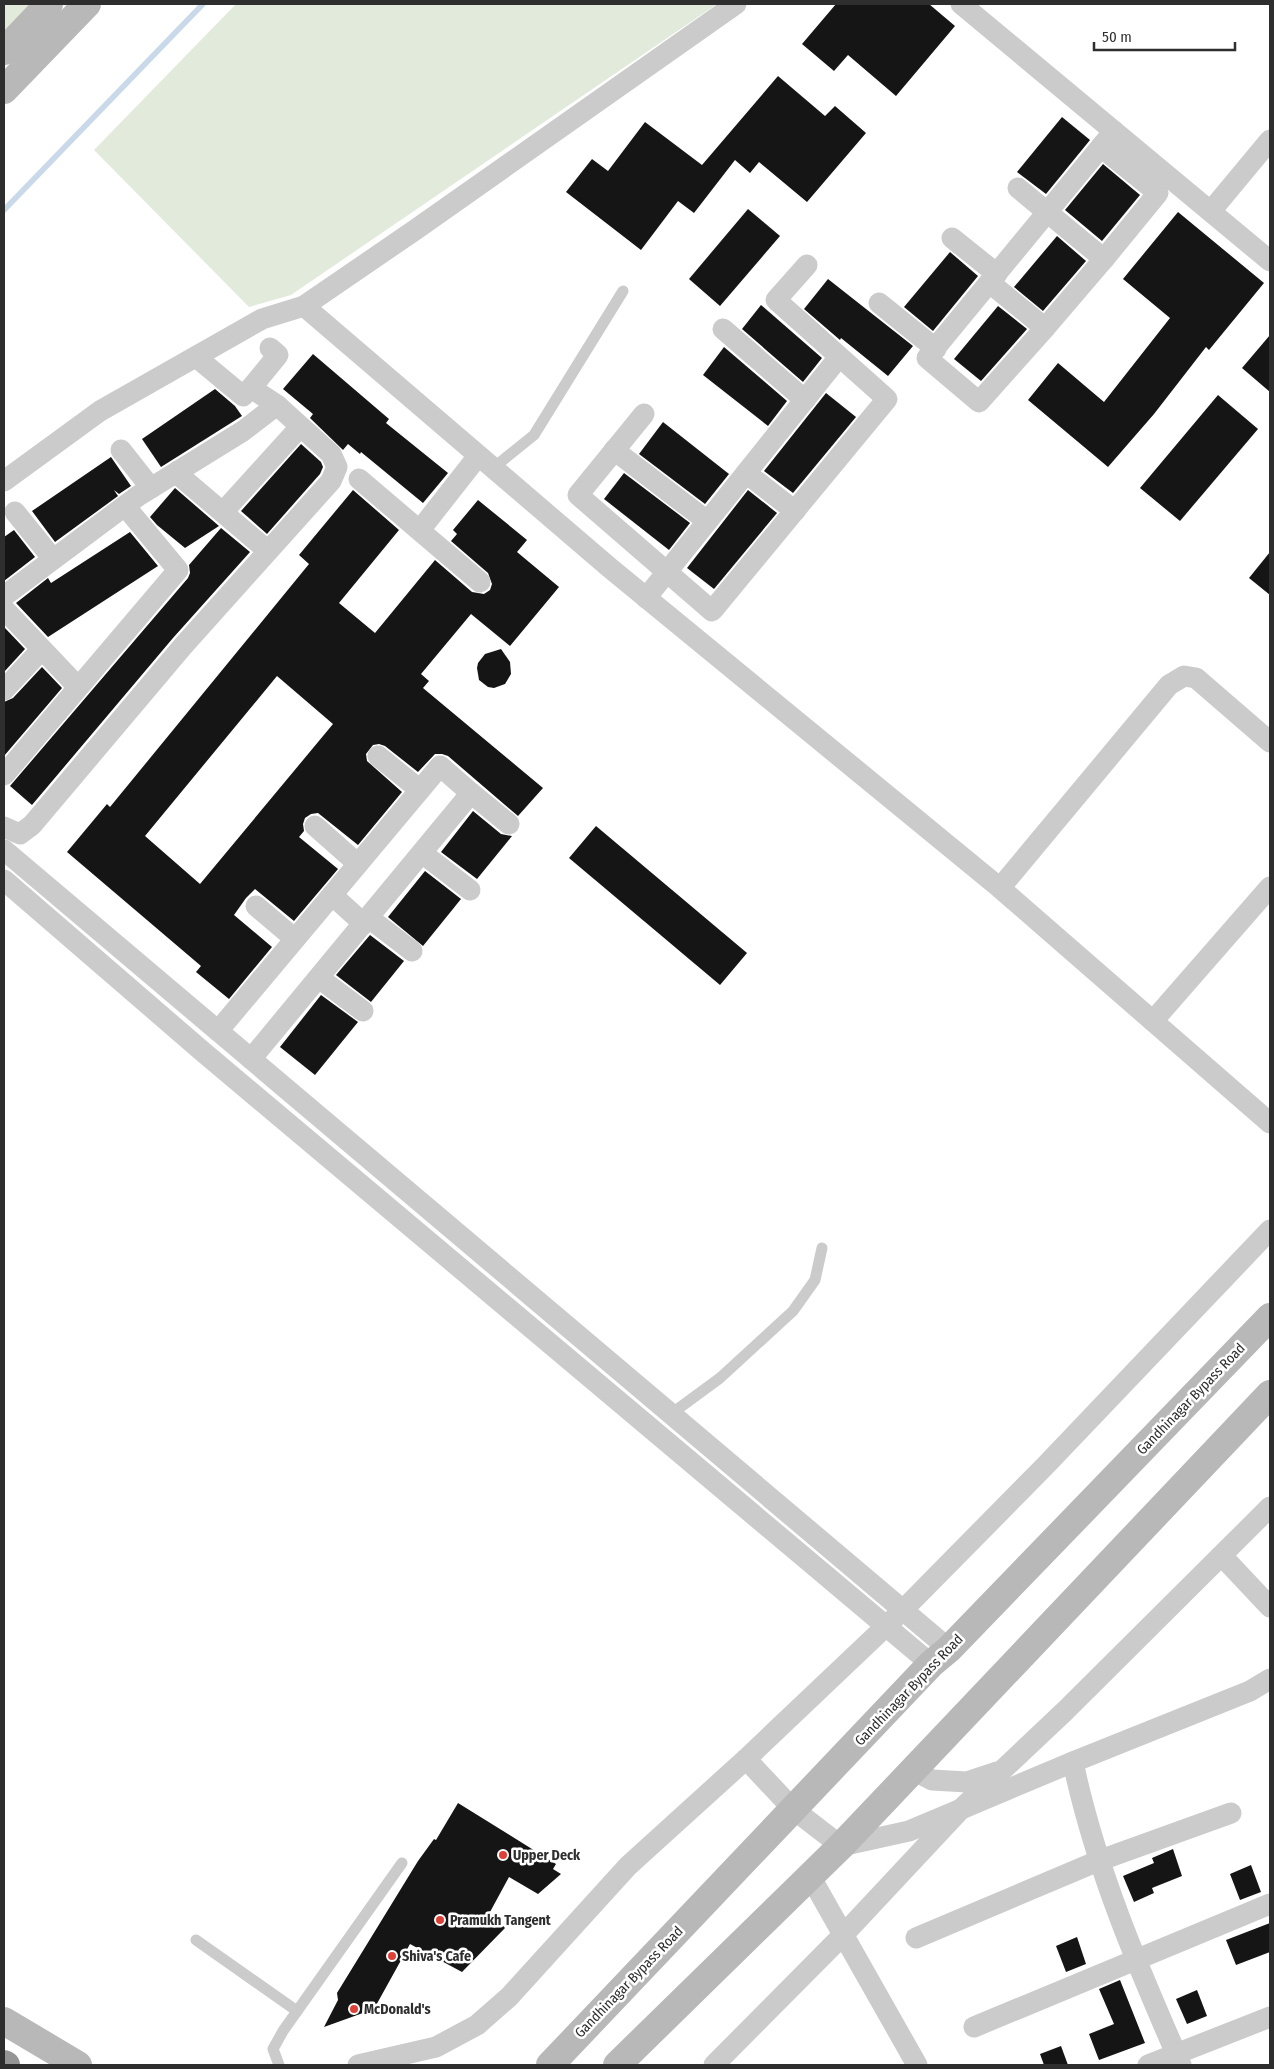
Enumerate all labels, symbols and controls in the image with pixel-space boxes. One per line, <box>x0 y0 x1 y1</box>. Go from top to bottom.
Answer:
scale bar <box>1094 20 1235 52</box>
text: 50 m <box>1102 28 1132 46</box>
street label: Gandhinagar Bypass Road <box>1133 1340 1249 1458</box>
street label: Gandhinagar Bypass Road <box>851 1631 967 1749</box>
place label: Upper Deck <box>513 1847 581 1864</box>
marker: Upper Deck <box>497 1849 509 1861</box>
place label: Pramukh Tangent <box>450 1912 552 1929</box>
marker: Pramukh Tangent <box>434 1914 446 1926</box>
street label: Gandhinagar Bypass Road <box>571 1923 687 2041</box>
place label: Shiva's Cafe <box>402 1948 471 1965</box>
marker: Shiva's Cafe <box>386 1950 398 1962</box>
place label: McDonald's <box>364 2001 431 2018</box>
marker: McDonald's <box>348 2003 360 2015</box>

